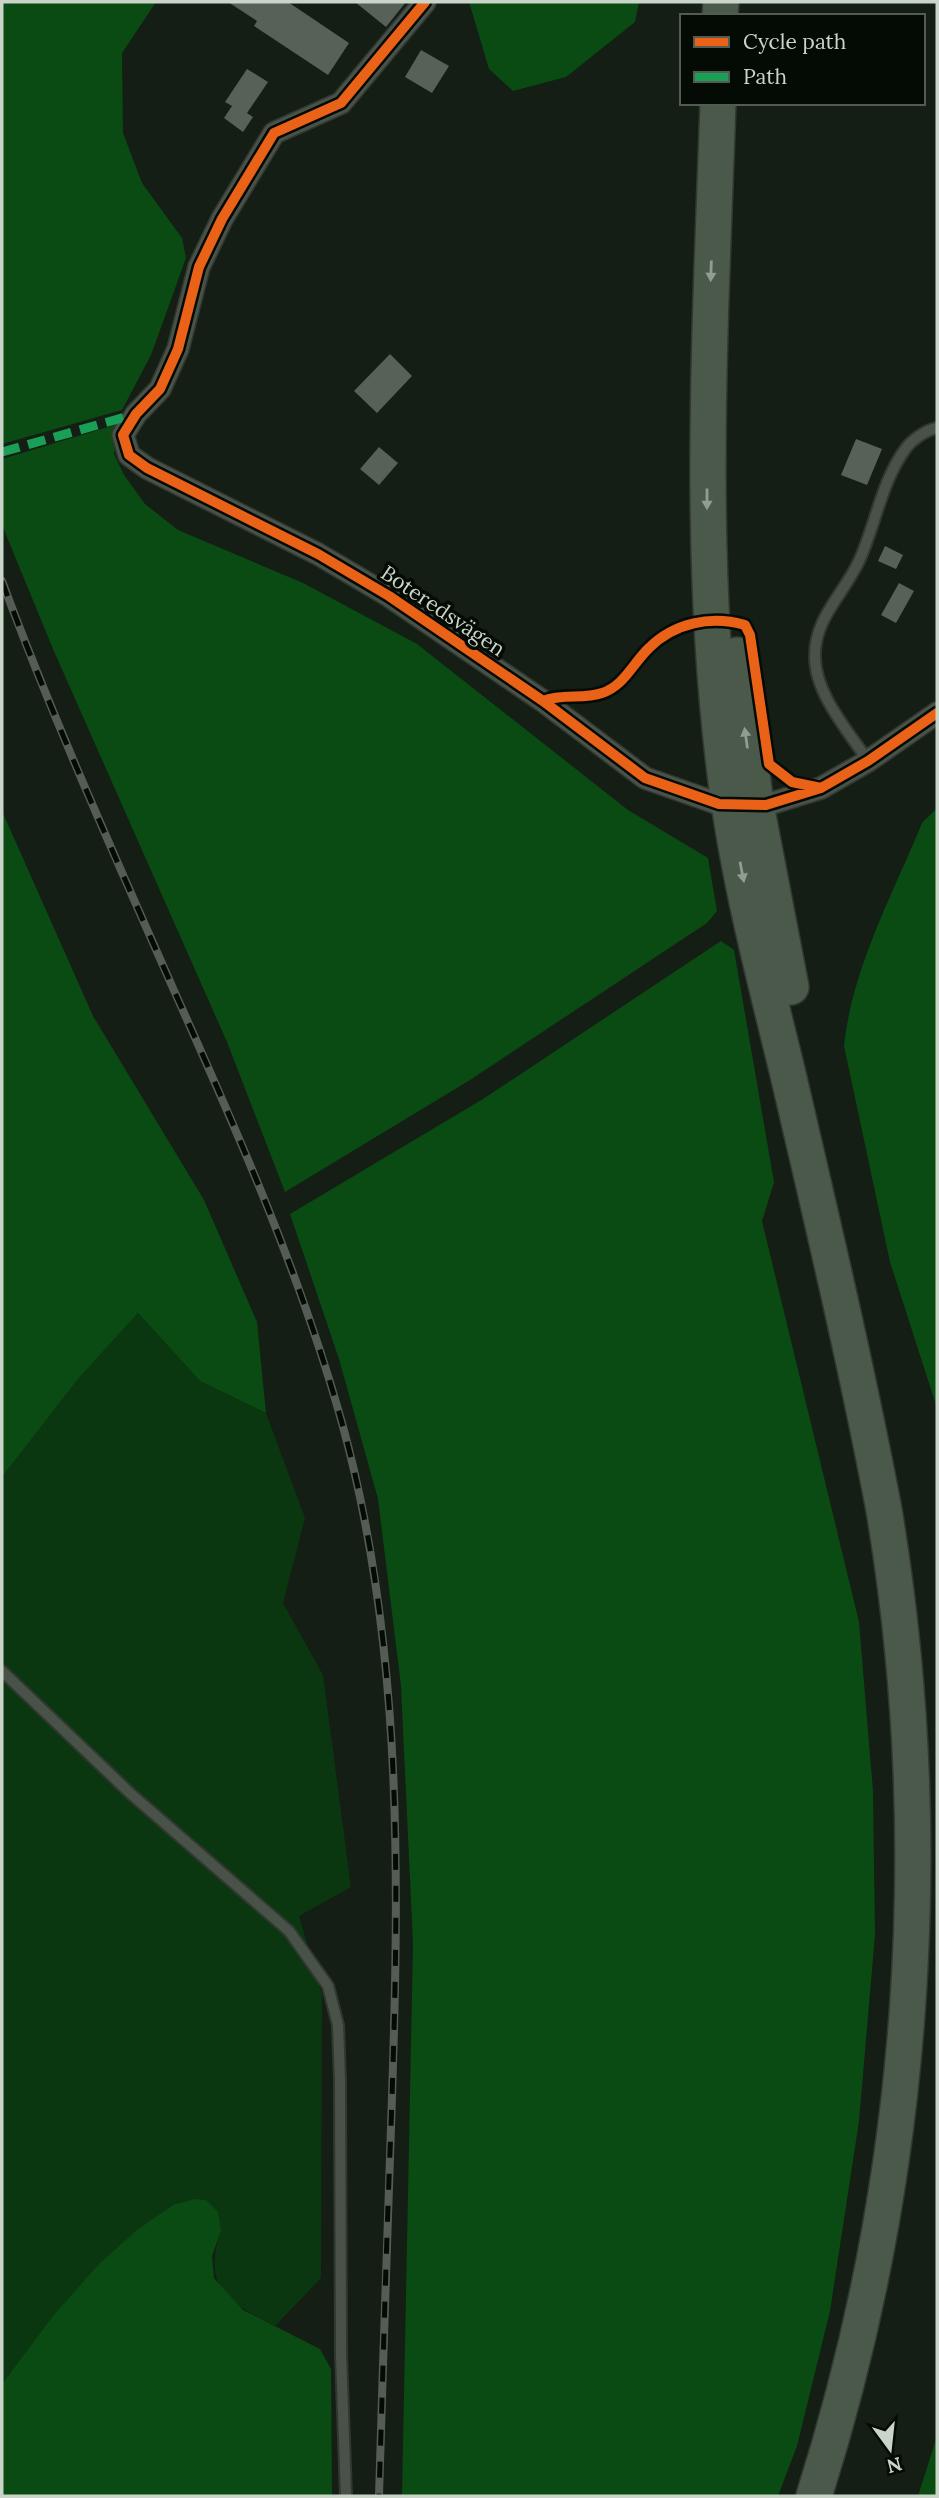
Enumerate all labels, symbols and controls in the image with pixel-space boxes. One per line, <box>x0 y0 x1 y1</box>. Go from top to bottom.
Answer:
legend <box>680 14 925 105</box>
text: Cycle path <box>743 28 846 55</box>
text: Path <box>743 63 787 90</box>
one-way arrow <box>706 261 717 283</box>
one-way arrow <box>701 488 713 510</box>
street label: Boteredsvägen <box>376 559 511 662</box>
one-way arrow <box>740 727 751 749</box>
one-way arrow <box>737 861 748 883</box>
north arrow <box>855 2414 925 2484</box>
text: N <box>884 2452 905 2479</box>

